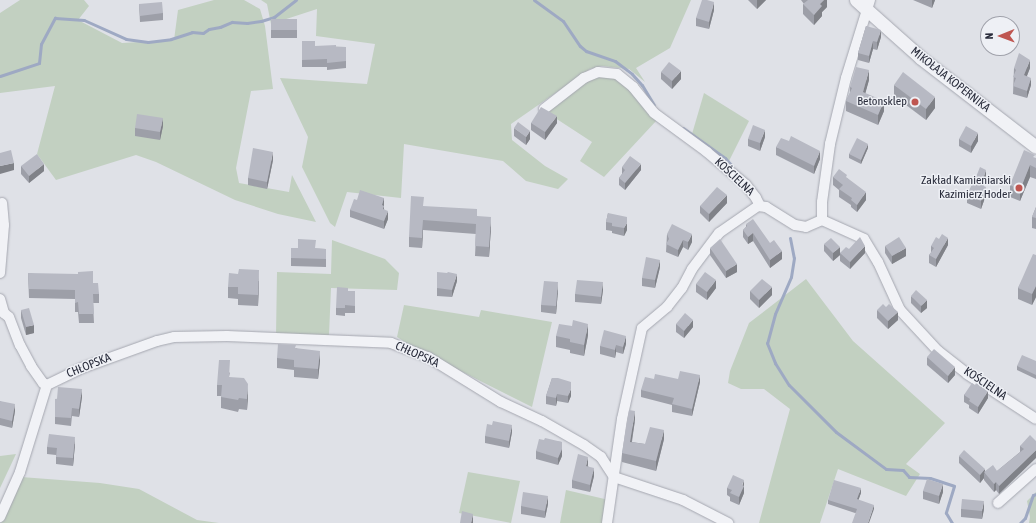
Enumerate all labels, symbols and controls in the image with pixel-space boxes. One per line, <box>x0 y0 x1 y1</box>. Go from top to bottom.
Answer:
north arrow <box>980 16 1020 56</box>
text: N <box>983 33 995 40</box>
street label: MIKOŁAJA KOPERNIKA <box>907 44 993 116</box>
place label: Betonsklep <box>857 95 907 109</box>
marker: Betonsklep <box>910 97 920 107</box>
street label: KOŚCIELNA <box>711 155 757 199</box>
place label: Zakład Kamieniarski Kazimierz Hoder <box>921 174 1011 202</box>
marker: Zakład Kamieniarski Kazimierz Hoder <box>1014 183 1024 193</box>
street label: CHŁOPSKA <box>393 339 441 371</box>
street label: CHŁOPSKA <box>65 351 113 381</box>
street label: KOŚCIELNA <box>961 364 1009 404</box>

